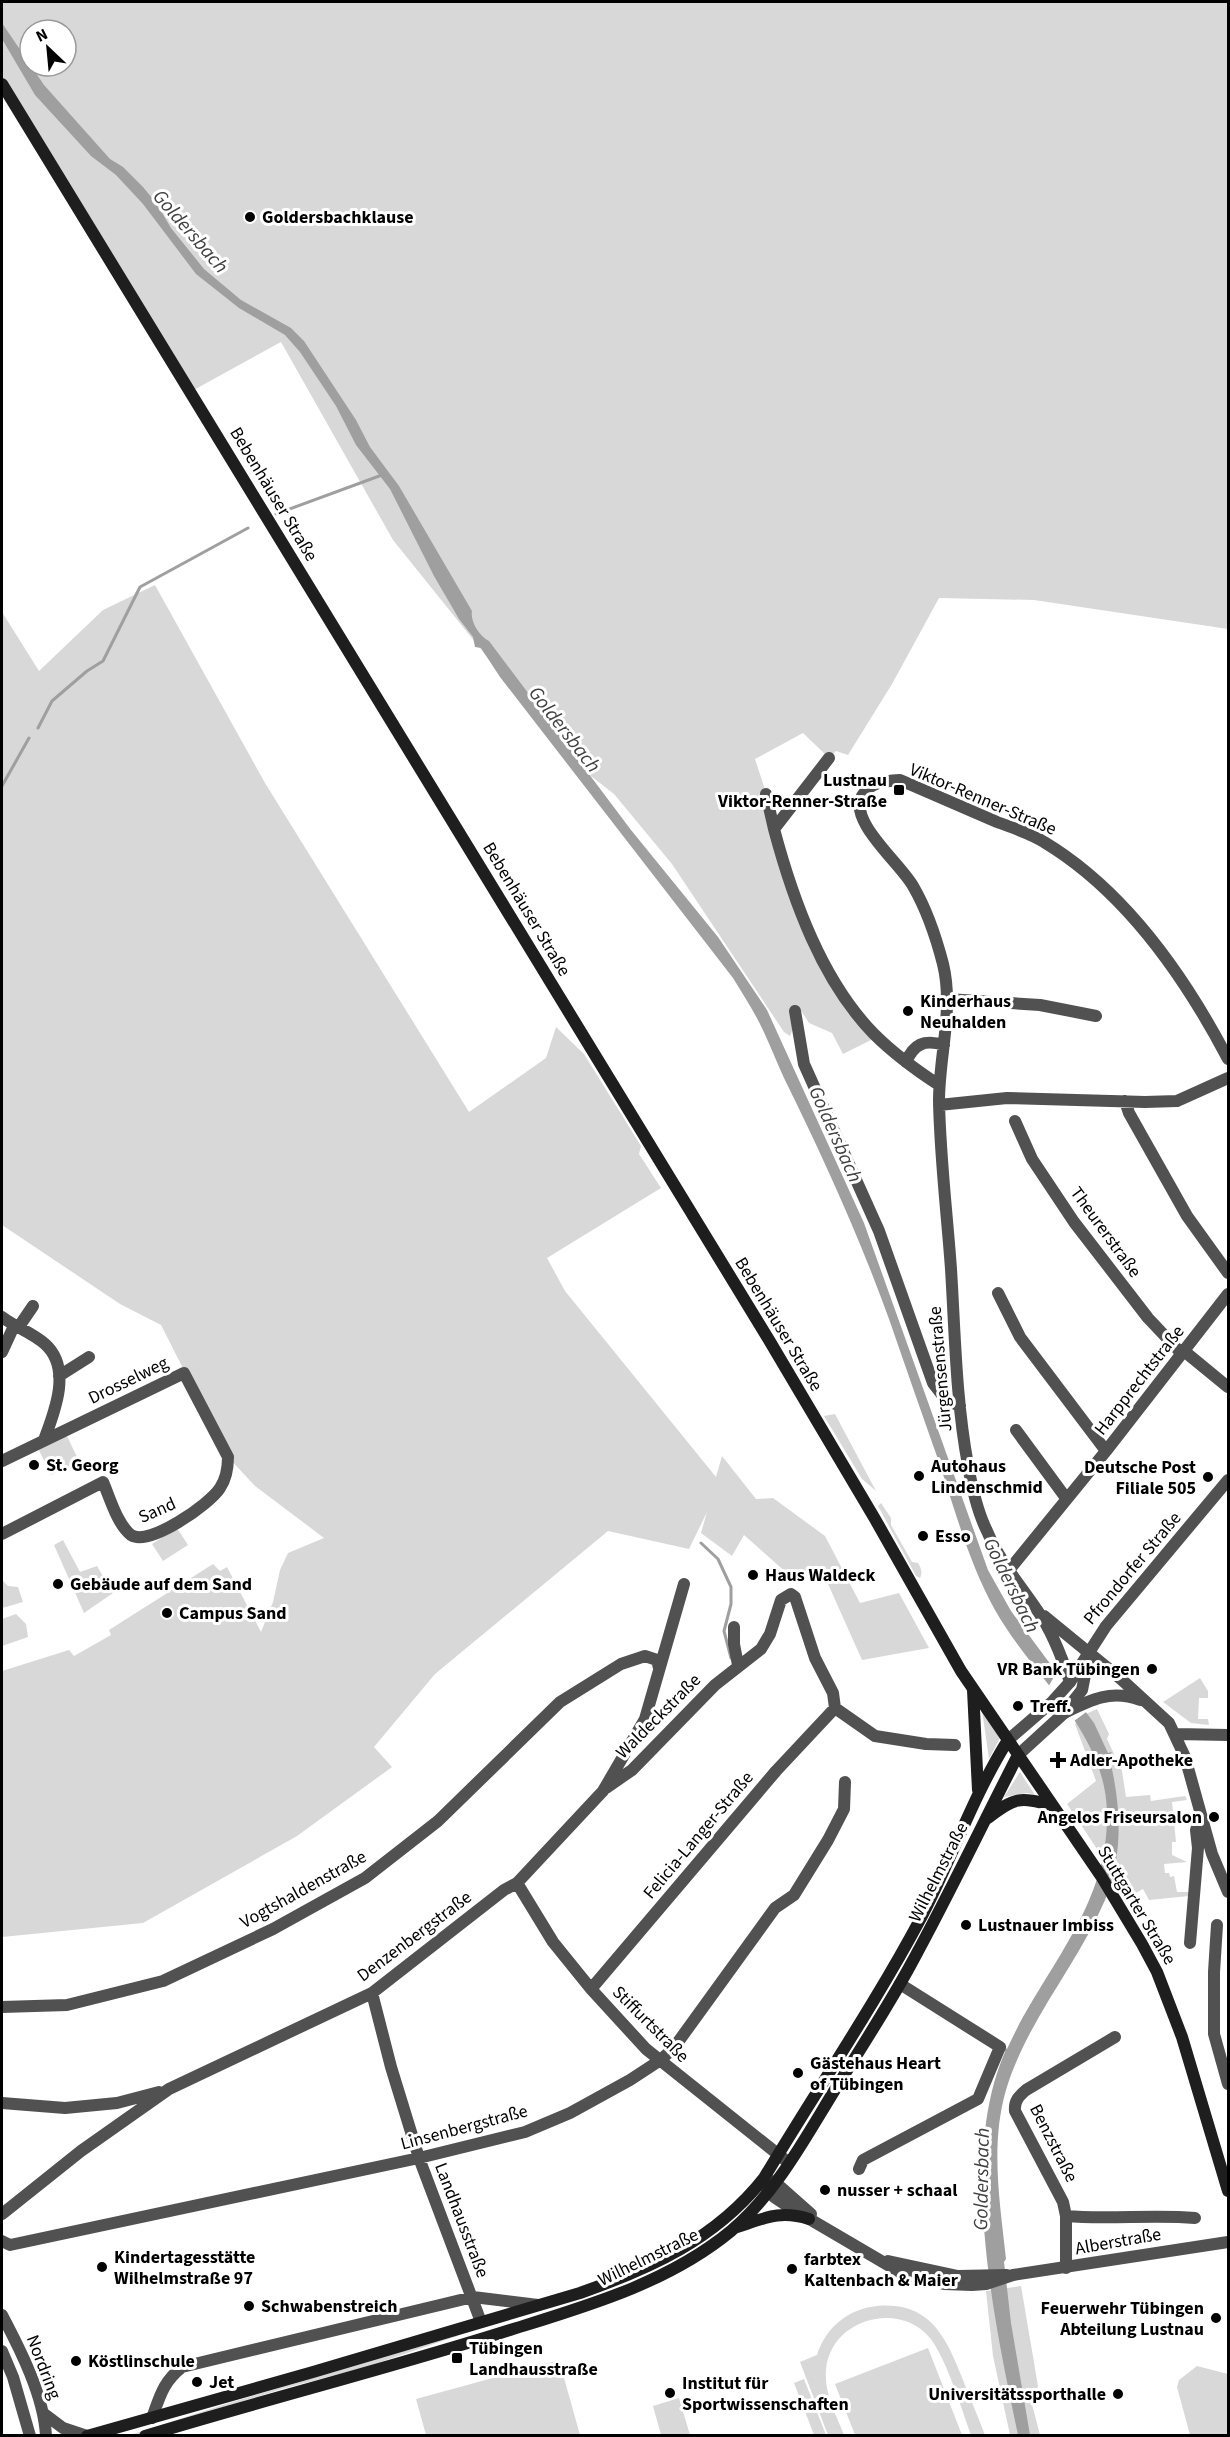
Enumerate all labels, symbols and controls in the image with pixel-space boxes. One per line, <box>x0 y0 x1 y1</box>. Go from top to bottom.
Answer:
north arrow <box>18 18 78 78</box>
text: N <box>32 23 51 48</box>
water label: Goldersbach <box>146 184 234 280</box>
place label: Goldersbachklause <box>262 205 414 230</box>
marker: Goldersbachklause <box>243 210 257 224</box>
street label: Bebenhäuser Straße <box>224 422 324 566</box>
water label: Goldersbach <box>522 681 607 779</box>
street label: Viktor-Renner-Straße <box>905 757 1060 842</box>
place label: Lustnau Viktor-Renner-Straße <box>717 768 887 814</box>
marker: Lustnau Viktor-Renner-Straße <box>892 783 906 797</box>
street label: Bebenhäuser Straße <box>477 837 577 981</box>
place label: Kinderhaus Neuhalden <box>920 989 1011 1035</box>
marker: Kinderhaus Neuhalden <box>901 1004 915 1018</box>
water label: Goldersbach <box>801 1082 869 1187</box>
street label: Theurerstraße <box>1064 1182 1147 1283</box>
street label: Bebenhäuser Straße <box>729 1252 829 1396</box>
street label: Jürgensenstraße <box>923 1305 958 1433</box>
street label: Harpprechtstraße <box>1088 1320 1190 1441</box>
street label: Drosselweg <box>84 1350 172 1411</box>
place label: St. Georg <box>46 1453 119 1478</box>
place label: Autohaus Lindenschmid <box>930 1454 1043 1500</box>
place label: Deutsche Post Filiale 505 <box>1084 1455 1196 1501</box>
marker: St. Georg <box>27 1458 41 1472</box>
marker: Autohaus Lindenschmid <box>912 1469 926 1483</box>
marker: Deutsche Post Filiale 505 <box>1201 1470 1215 1484</box>
street label: Sand <box>135 1491 180 1530</box>
street label: Pfrondorfer Straße <box>1078 1506 1187 1630</box>
place label: Esso <box>935 1524 971 1549</box>
marker: Esso <box>916 1529 930 1543</box>
water label: Goldersbach <box>976 1533 1046 1638</box>
place label: Haus Waldeck <box>765 1563 876 1588</box>
marker: Haus Waldeck <box>746 1568 760 1582</box>
place label: Gebäude auf dem Sand <box>70 1572 252 1597</box>
marker: Gebäude auf dem Sand <box>51 1577 65 1591</box>
place label: Campus Sand <box>179 1601 287 1626</box>
marker: Campus Sand <box>160 1606 174 1620</box>
place label: VR Bank Tübingen <box>996 1657 1140 1682</box>
marker: VR Bank Tübingen <box>1145 1662 1159 1676</box>
street label: Waldeckstraße <box>610 1668 706 1764</box>
place label: Treff. <box>1030 1694 1072 1719</box>
marker: Treff. <box>1011 1699 1025 1713</box>
place label: Adler-Apotheke <box>1069 1748 1193 1773</box>
marker: Adler-Apotheke <box>1051 1753 1065 1767</box>
street label: Felicia-Langer-Straße <box>637 1766 759 1905</box>
place label: Angelos Friseursalon <box>1037 1805 1202 1830</box>
marker: Angelos Friseursalon <box>1207 1810 1221 1824</box>
street label: Wilhelmstraße <box>903 1818 974 1926</box>
street label: Stuttgarter Straße <box>1091 1841 1182 1970</box>
street label: Vogtshaldenstraße <box>236 1844 371 1935</box>
street label: Denzenbergstraße <box>352 1885 477 1988</box>
place label: Lustnauer Imbiss <box>978 1913 1114 1938</box>
marker: Lustnauer Imbiss <box>959 1918 973 1932</box>
street label: Stiffurtstraße <box>607 1980 695 2068</box>
place label: Gästehaus Heart of Tübingen <box>810 2051 941 2097</box>
marker: Gästehaus Heart of Tübingen <box>791 2066 805 2080</box>
street label: Linsenbergstraße <box>398 2098 531 2156</box>
street label: Benzstraße <box>1023 2100 1084 2187</box>
water label: Goldersbach <box>967 2127 997 2231</box>
street label: Landhausstraße <box>428 2159 495 2281</box>
place label: nusser + schaal <box>837 2178 957 2203</box>
marker: nusser + schaal <box>818 2183 832 2197</box>
street label: Wilhelmstraße <box>594 2222 703 2293</box>
street label: Alberstraße <box>1073 2222 1163 2261</box>
place label: Kindertagesstätte Wilhelmstraße 97 <box>114 2245 255 2291</box>
place label: farbtex Kaltenbach & Maier <box>804 2247 959 2293</box>
marker: Kindertagesstätte Wilhelmstraße 97 <box>95 2260 109 2274</box>
marker: farbtex Kaltenbach & Maier <box>785 2262 799 2276</box>
place label: Schwabenstreich <box>261 2294 397 2319</box>
place label: Feuerwehr Tübingen Abteilung Lustnau <box>1041 2296 1204 2342</box>
marker: Schwabenstreich <box>242 2299 256 2313</box>
marker: Feuerwehr Tübingen Abteilung Lustnau <box>1209 2311 1223 2325</box>
street label: Nordring <box>20 2331 67 2403</box>
place label: Tübingen Landhausstraße <box>469 2336 598 2382</box>
place label: Köstlinschule <box>88 2349 195 2374</box>
marker: Tübingen Landhausstraße <box>450 2351 464 2365</box>
marker: Köstlinschule <box>69 2354 83 2368</box>
place label: Jet <box>209 2370 234 2395</box>
place label: Institut für Sportwissenschaften <box>682 2371 849 2417</box>
marker: Jet <box>190 2375 204 2389</box>
place label: Universitätssporthalle <box>928 2382 1106 2407</box>
marker: Institut für Sportwissenschaften <box>663 2386 677 2400</box>
marker: Universitätssporthalle <box>1111 2387 1125 2401</box>

